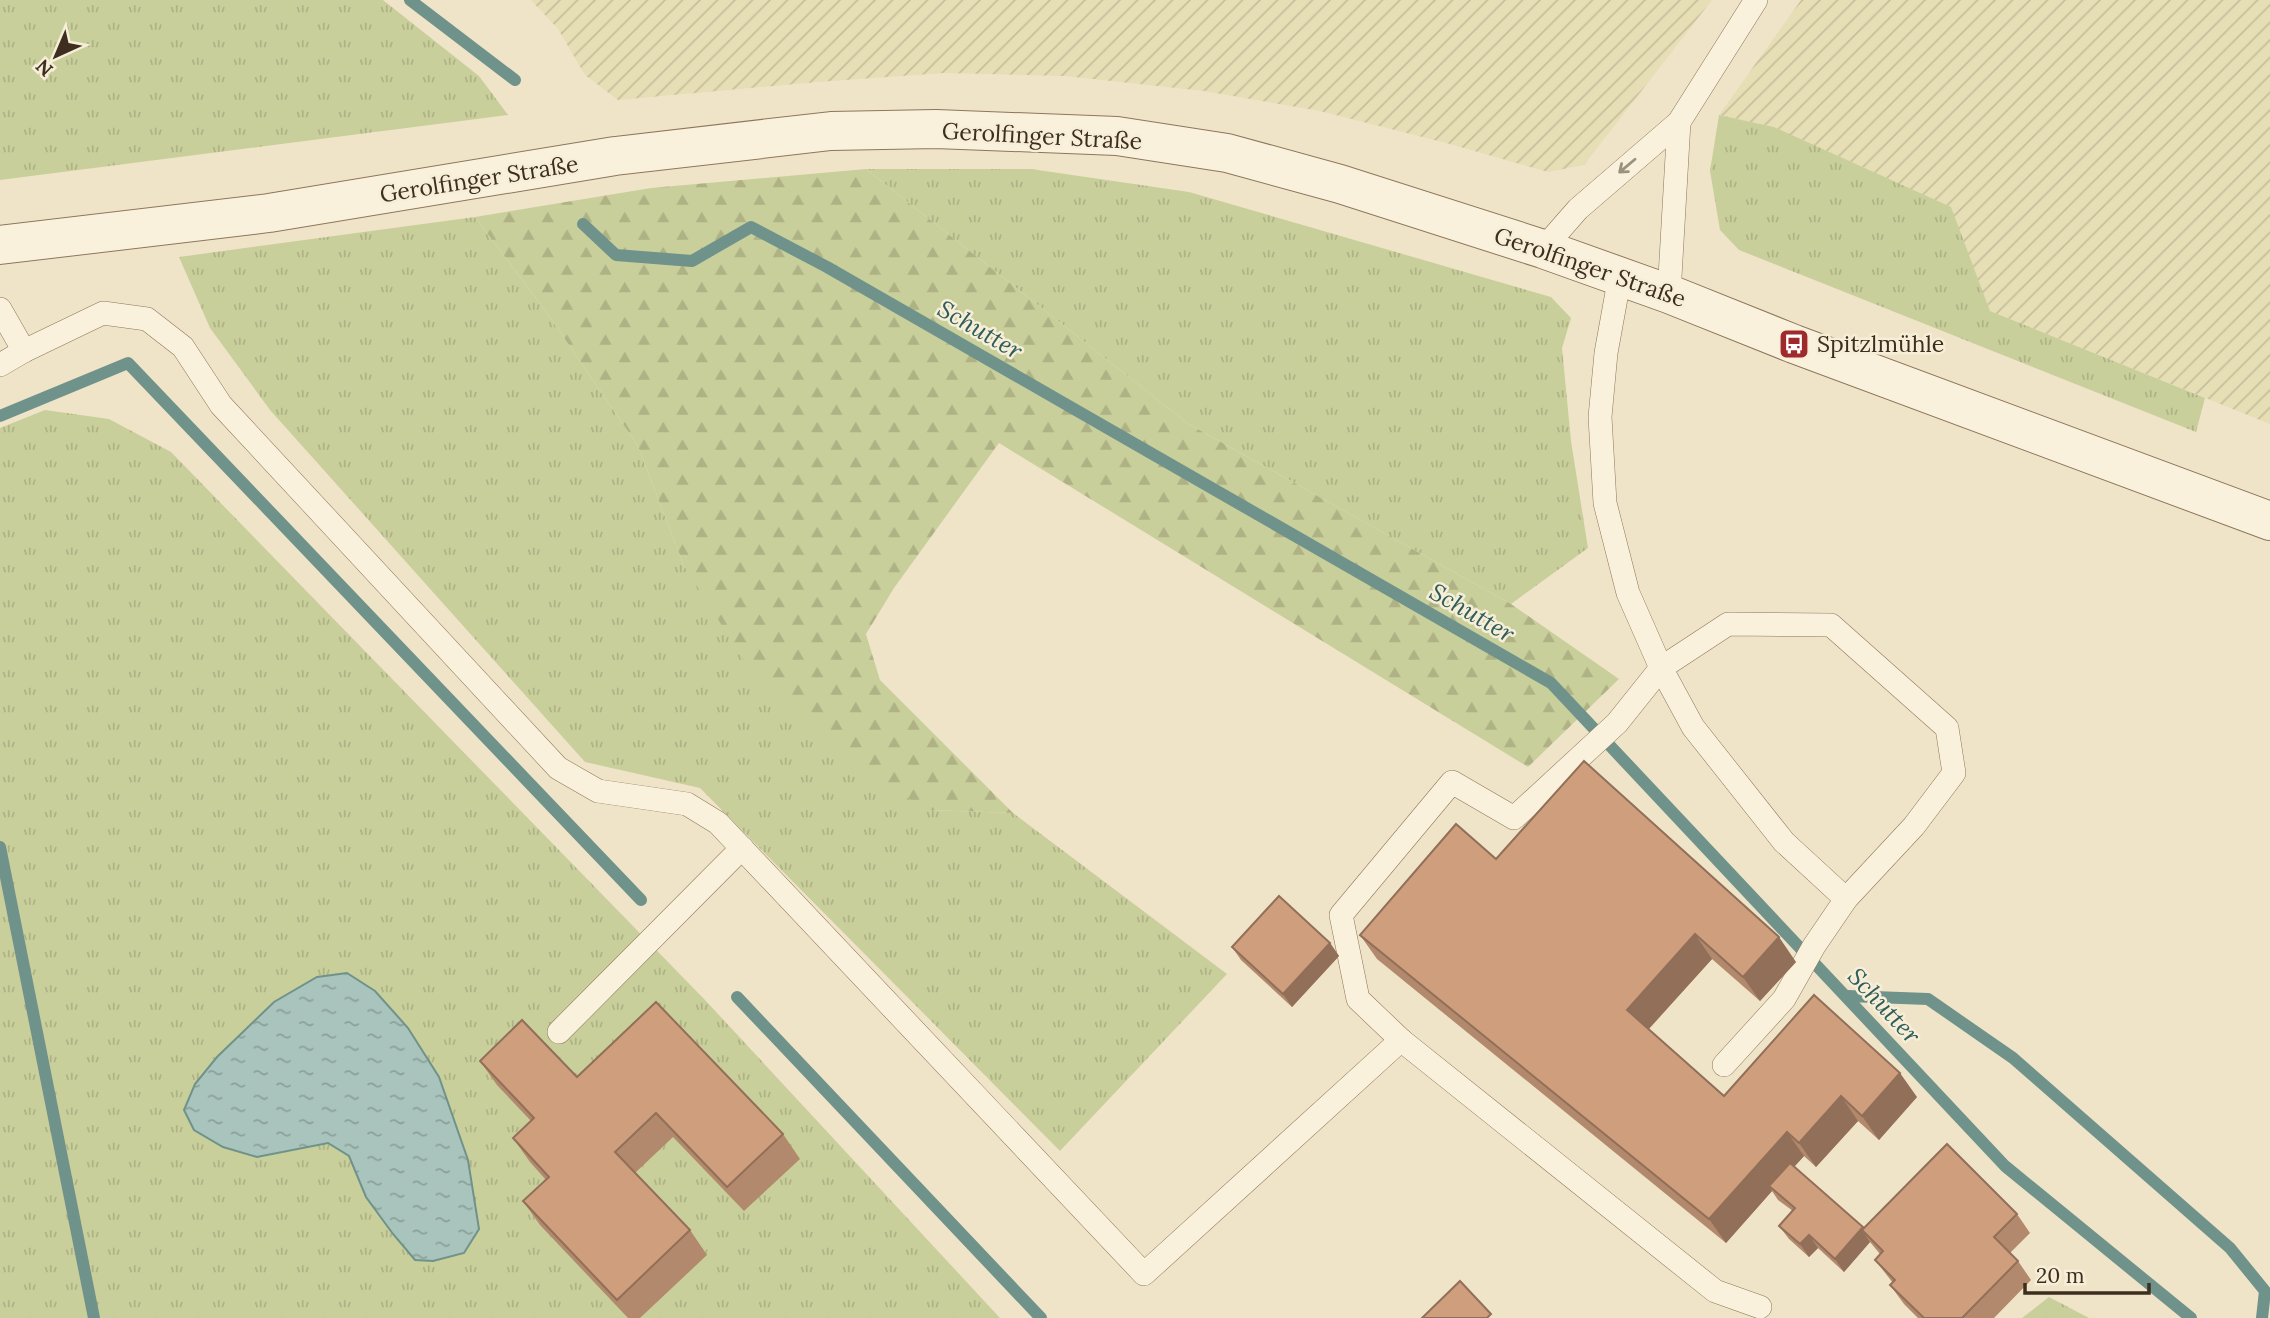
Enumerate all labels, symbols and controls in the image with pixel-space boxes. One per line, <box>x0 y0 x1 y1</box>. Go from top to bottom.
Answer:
north arrow <box>21 21 91 91</box>
text: N <box>30 54 58 82</box>
street label: Gerolfinger Straße <box>941 116 1143 155</box>
street label: Gerolfinger Straße <box>378 149 580 209</box>
one-way arrow <box>1619 158 1637 174</box>
street label: Gerolfinger Straße <box>1491 220 1690 313</box>
water label: Schutter <box>932 293 1028 366</box>
bus stop icon: Spitzlmühle <box>1777 327 1811 361</box>
place label: Spitzlmühle <box>1817 329 1944 358</box>
water label: Schutter <box>1424 576 1520 649</box>
water label: Schutter <box>1841 961 1927 1050</box>
scale bar <box>2025 1252 2149 1296</box>
text: 20 m <box>2036 1262 2085 1289</box>

